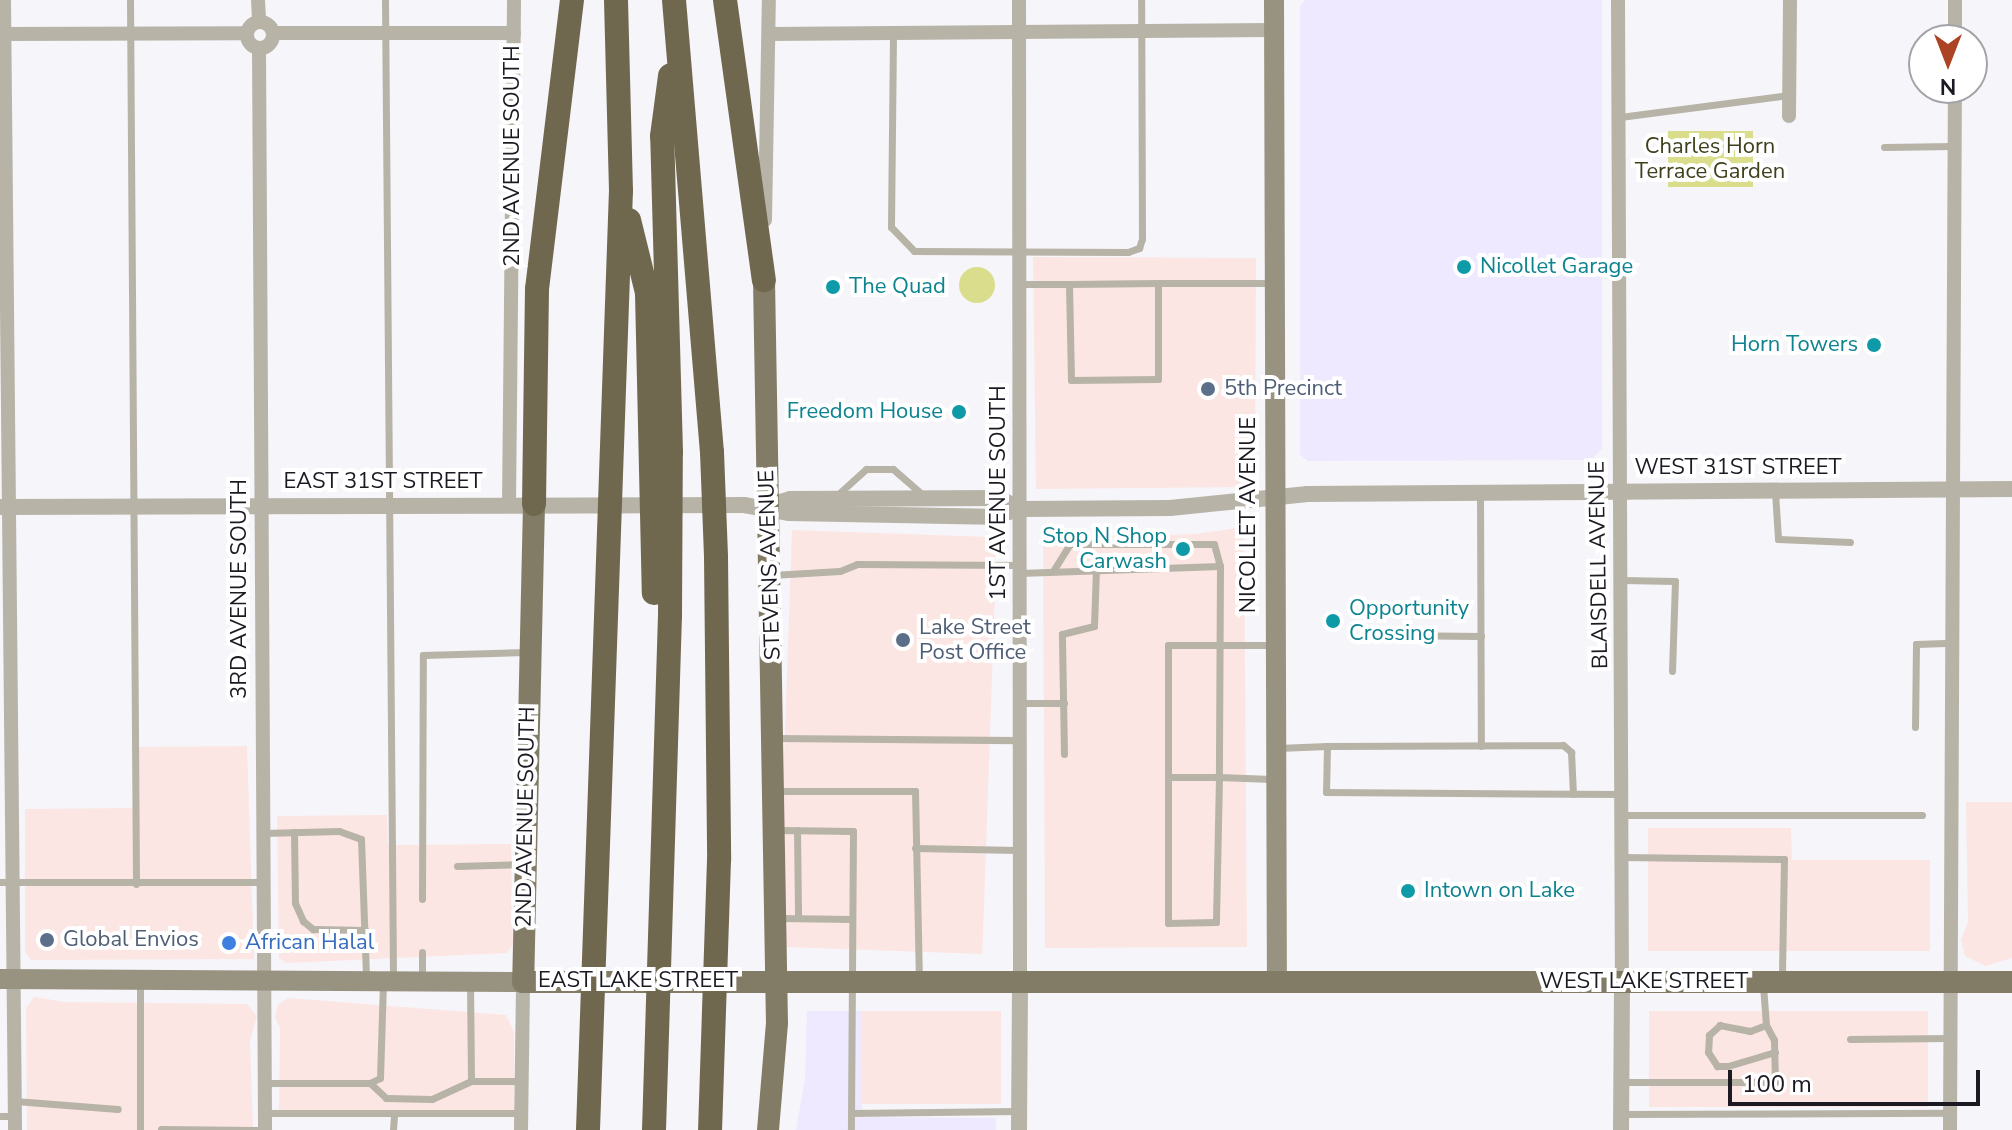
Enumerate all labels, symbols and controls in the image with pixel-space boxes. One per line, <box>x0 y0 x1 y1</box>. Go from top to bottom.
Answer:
north arrow <box>1908 24 1988 104</box>
street label: 2ND AVENUE SOUTH <box>500 45 526 267</box>
text: N <box>1940 71 1956 101</box>
park label: Charles Horn Terrace Garden <box>1635 133 1785 184</box>
place label: Nicollet Garage <box>1480 254 1633 280</box>
marker: Nicollet Garage <box>1455 258 1473 276</box>
place label: The Quad <box>849 274 946 300</box>
marker: The Quad <box>824 278 842 296</box>
place label: Horn Towers <box>1731 332 1858 358</box>
marker: Horn Towers <box>1865 336 1883 354</box>
place label: 5th Precinct <box>1224 376 1342 402</box>
marker: 5th Precinct <box>1199 380 1217 398</box>
street label: 1ST AVENUE SOUTH <box>986 385 1012 601</box>
place label: Freedom House <box>787 399 943 425</box>
marker: Freedom House <box>950 403 968 421</box>
street label: NICOLLET AVENUE <box>1236 417 1262 613</box>
street label: WEST 31ST STREET <box>1634 455 1842 481</box>
street label: BLAISDELL AVENUE <box>1584 461 1614 669</box>
street label: EAST 31ST STREET <box>284 469 482 495</box>
street label: STEVENS AVENUE <box>753 469 787 661</box>
street label: 3RD AVENUE SOUTH <box>227 479 253 699</box>
place label: Stop N Shop Carwash <box>1042 523 1167 574</box>
marker: Stop N Shop Carwash <box>1174 540 1192 558</box>
place label: Opportunity Crossing <box>1349 595 1469 646</box>
marker: Opportunity Crossing <box>1324 612 1342 630</box>
place label: Lake Street Post Office <box>919 614 1031 666</box>
marker: Lake Street Post Office <box>894 631 912 649</box>
street label: 2ND AVENUE SOUTH <box>511 706 541 928</box>
place label: Intown on Lake <box>1424 878 1575 904</box>
marker: Intown on Lake <box>1399 882 1417 900</box>
place label: Global Envios <box>63 927 199 953</box>
place label: African Halal <box>245 930 374 956</box>
marker: Global Envios <box>38 931 56 949</box>
marker: African Halal <box>220 934 238 952</box>
street label: EAST LAKE STREET <box>538 968 738 994</box>
street label: WEST LAKE STREET <box>1540 969 1748 995</box>
scale bar <box>1732 1054 1984 1104</box>
text: 100 m <box>1742 1068 1812 1100</box>

